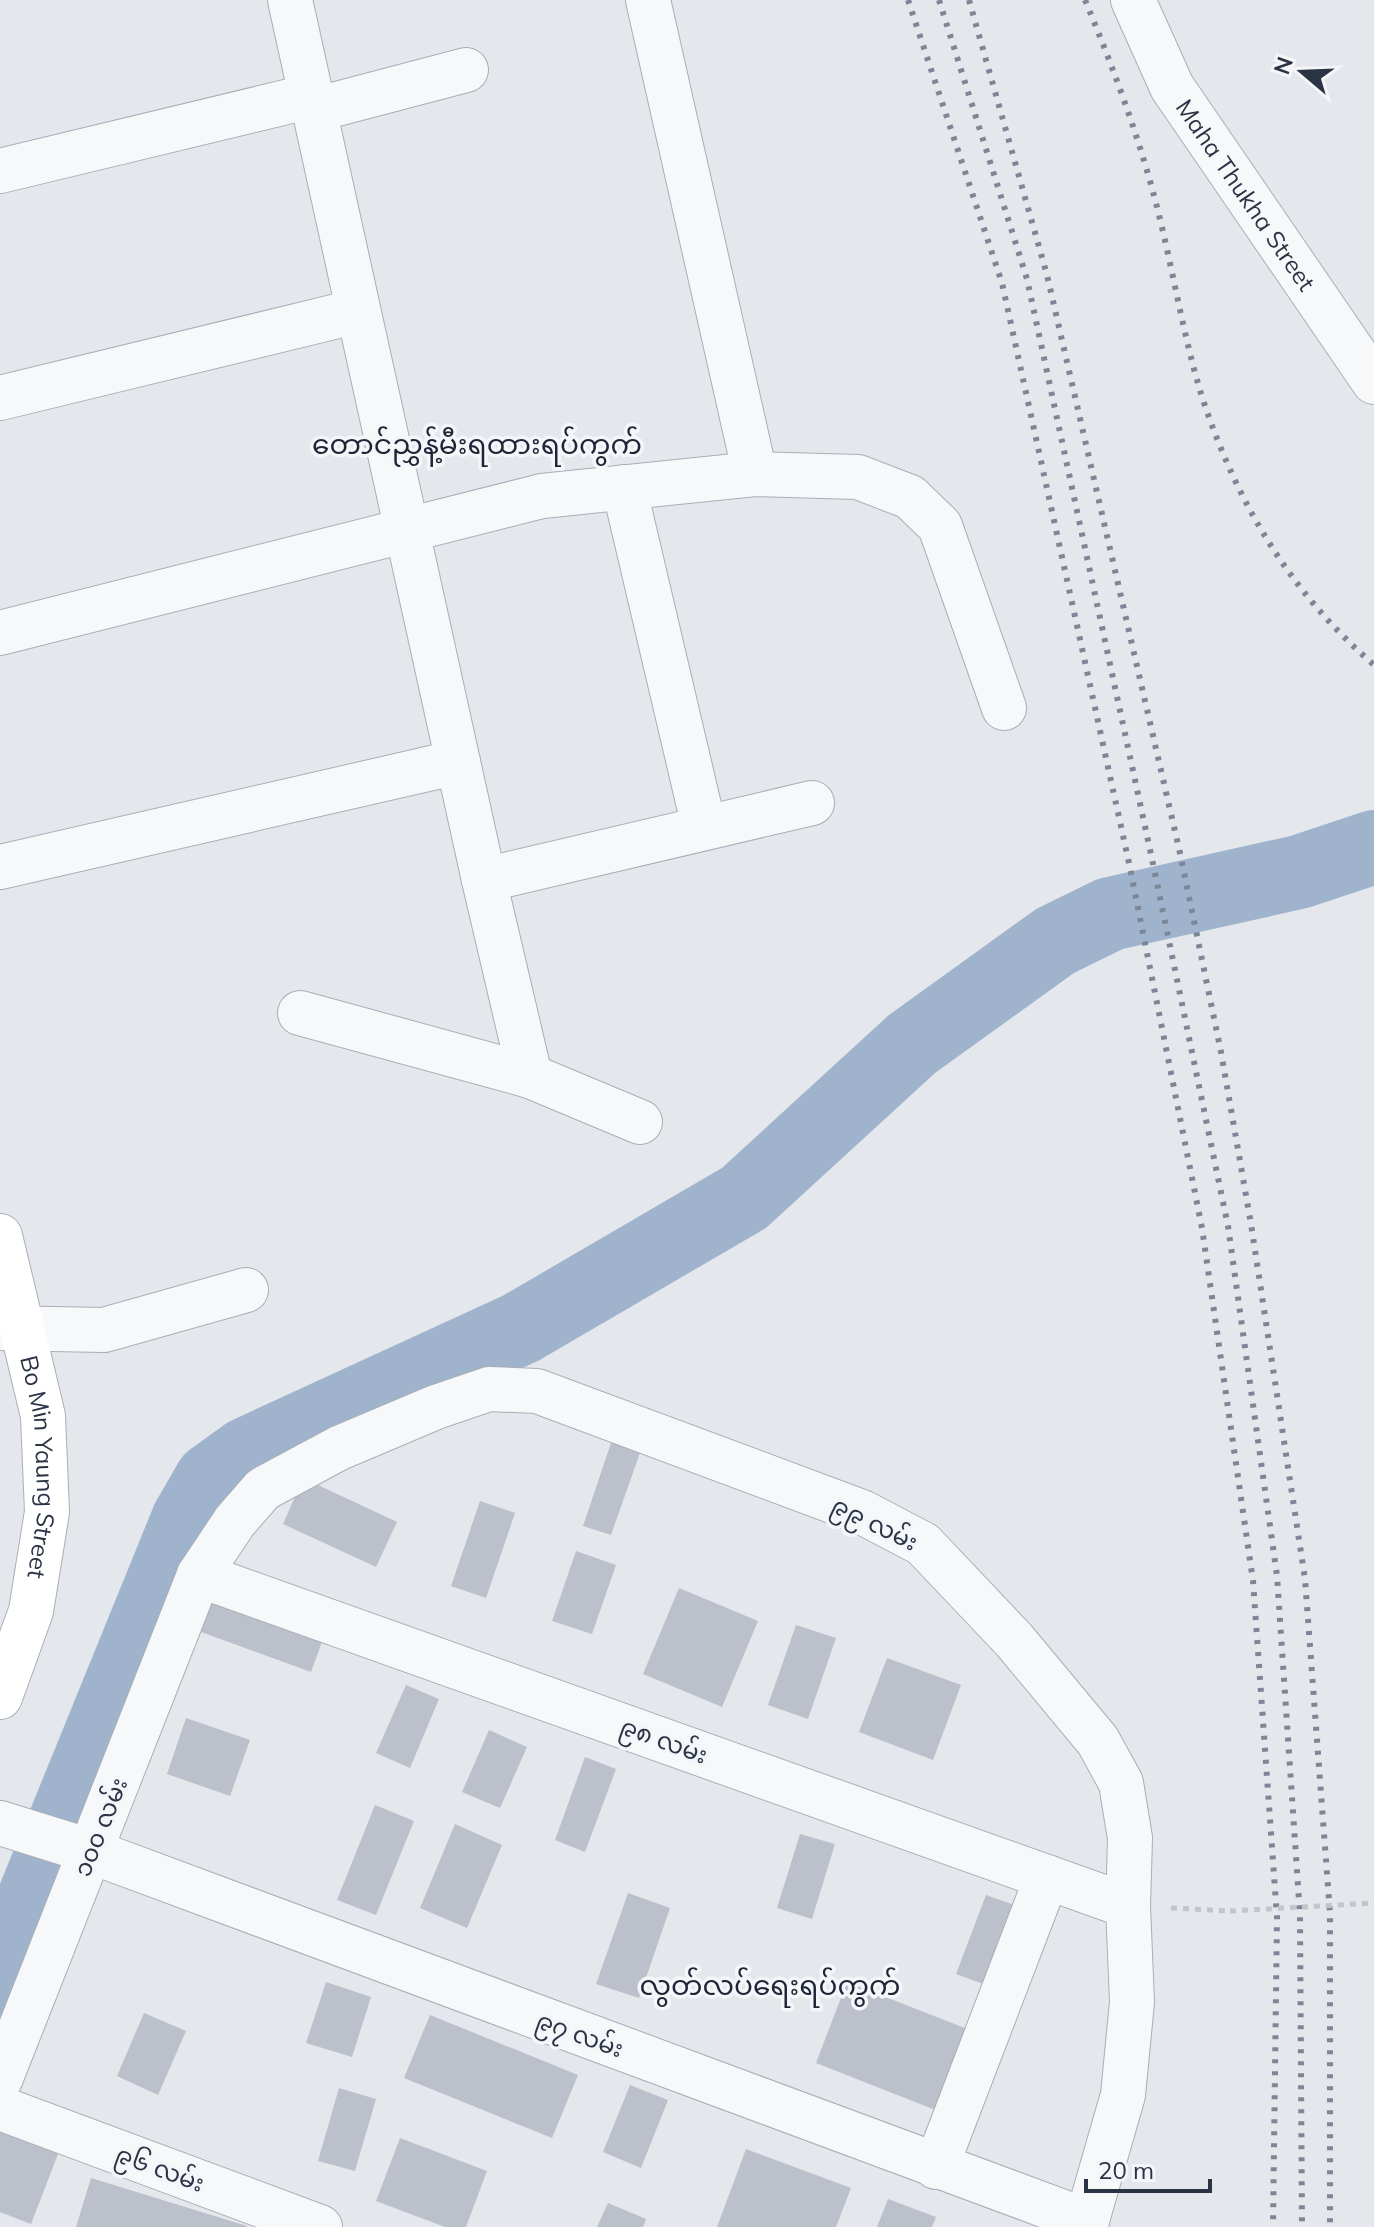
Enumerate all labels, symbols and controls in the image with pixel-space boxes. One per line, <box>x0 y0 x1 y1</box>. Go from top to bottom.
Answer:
north arrow <box>1262 32 1342 112</box>
text: N <box>1267 53 1299 78</box>
street label: Maha Thukha Street <box>1170 93 1322 296</box>
district label: တောင်ညွှန့်မီးရထားရပ်ကွက် <box>312 426 642 467</box>
street label: Bo Min Yaung Street <box>14 1353 62 1581</box>
street label: ၉၉ လမ်း <box>825 1489 923 1561</box>
street label: ၉၈ လမ်း <box>615 1710 712 1774</box>
street label: ၁၀၀ လမ်း <box>67 1773 133 1881</box>
district label: လွတ်လပ်ရေးရပ်ကွက် <box>640 1967 900 2008</box>
street label: ၉၇ လမ်း <box>531 2004 628 2068</box>
street label: ၉၆ လမ်း <box>110 2138 209 2203</box>
scale bar <box>1086 2143 1210 2193</box>
text: 20 m <box>1098 2155 1154 2185</box>

